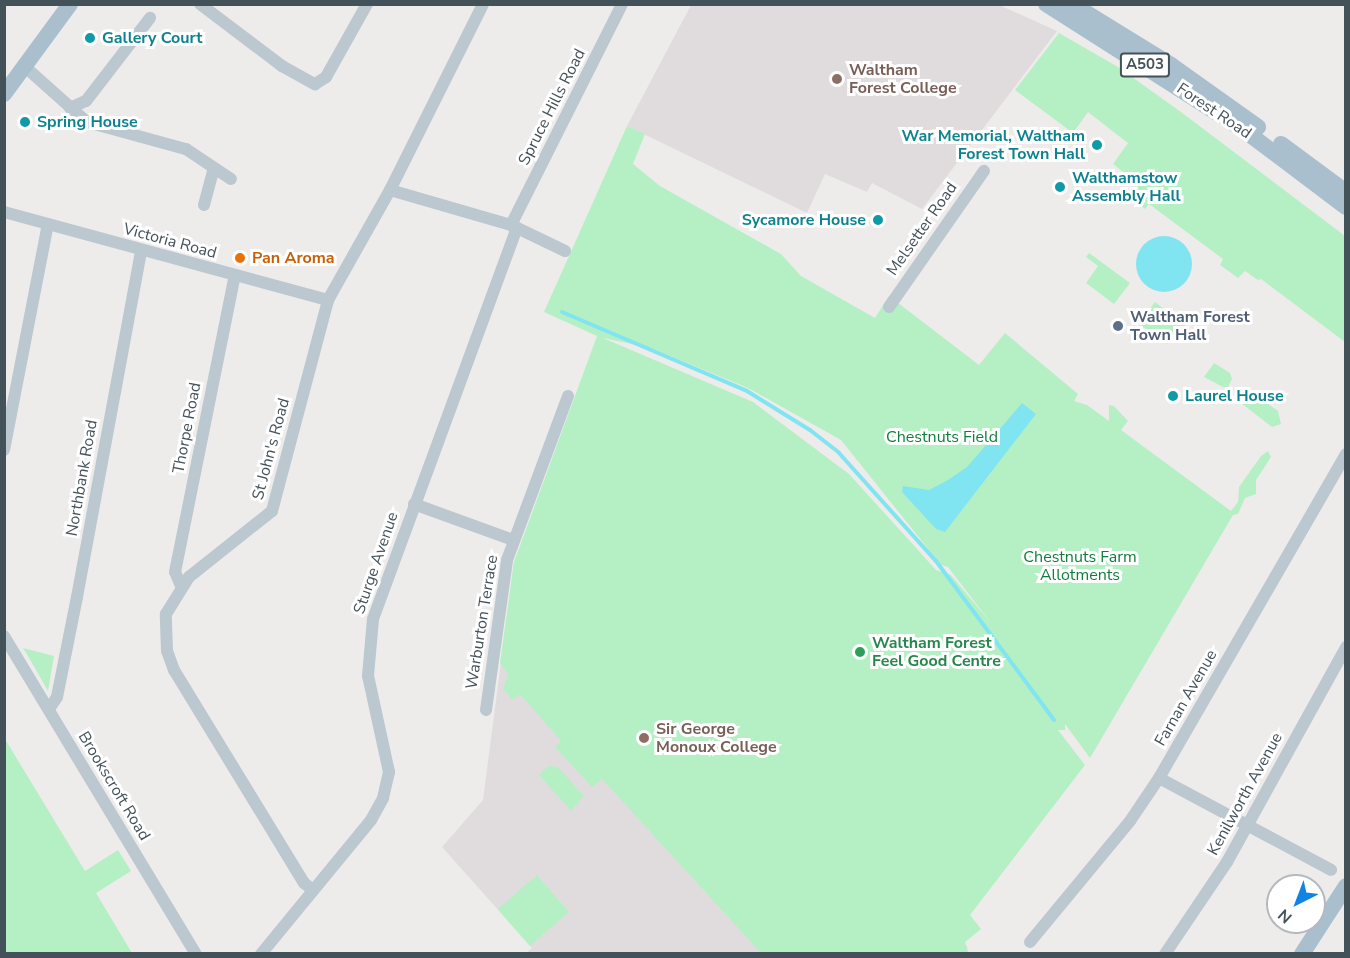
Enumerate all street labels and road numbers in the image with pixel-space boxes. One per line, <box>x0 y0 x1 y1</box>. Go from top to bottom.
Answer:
street label: Spruce Hills Road <box>514 46 590 168</box>
road number: A503 <box>1120 53 1170 77</box>
street label: Forest Road <box>1173 79 1255 143</box>
street label: Melsetter Road <box>883 179 961 279</box>
street label: Victoria Road <box>121 219 219 263</box>
street label: Thorpe Road <box>169 381 205 475</box>
street label: St John's Road <box>248 396 294 502</box>
street label: Northbank Road <box>62 418 102 538</box>
street label: Sturge Avenue <box>350 510 402 616</box>
street label: Warburton Terrace <box>462 554 502 690</box>
street label: Farnan Avenue <box>1151 646 1221 750</box>
street label: Brookscroft Road <box>74 728 154 844</box>
street label: Kenilworth Avenue <box>1203 729 1287 859</box>

